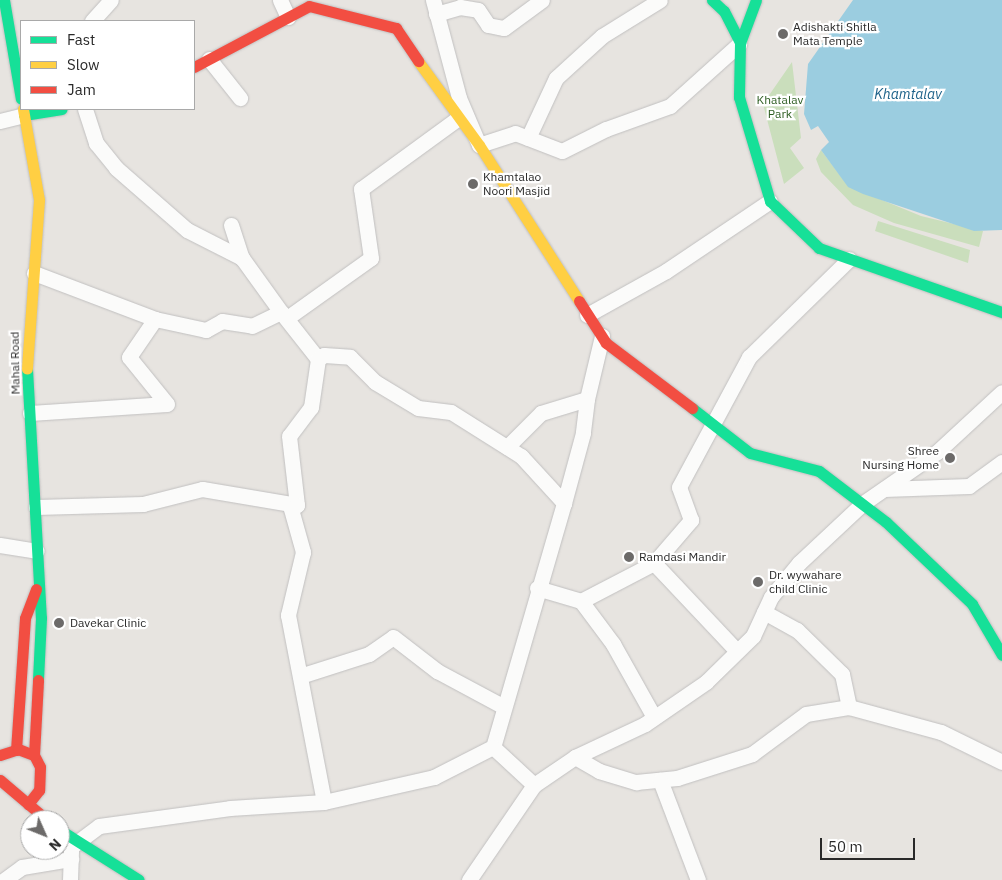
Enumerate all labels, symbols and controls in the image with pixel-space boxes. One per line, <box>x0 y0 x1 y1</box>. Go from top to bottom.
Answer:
legend <box>20 20 195 110</box>
place label: Adishakti Shitla Mata Temple <box>793 20 877 48</box>
marker: Adishakti Shitla Mata Temple <box>777 28 789 40</box>
text: Fast <box>67 30 95 49</box>
text: Slow <box>67 55 100 74</box>
text: Jam <box>67 80 96 99</box>
water label: Khamtalav <box>874 86 942 102</box>
park label: Khatalav Park <box>757 93 803 121</box>
place label: Khamtalao Noori Masjid <box>483 170 550 198</box>
marker: Khamtalao Noori Masjid <box>467 178 479 190</box>
street label: Mahal Road <box>7 331 23 395</box>
place label: Shree Nursing Home <box>862 444 939 472</box>
marker: Shree Nursing Home <box>943 451 957 465</box>
place label: Ramdasi Mandir <box>639 550 726 564</box>
marker: Ramdasi Mandir <box>623 551 635 563</box>
place label: Dr. wywahare child Clinic <box>769 568 841 596</box>
marker: Dr. wywahare child Clinic <box>751 575 765 589</box>
marker: Davekar Clinic <box>52 616 66 630</box>
place label: Davekar Clinic <box>70 616 146 630</box>
north arrow <box>20 810 70 860</box>
scale bar <box>822 828 917 860</box>
text: N <box>45 835 65 855</box>
text: 50 m <box>828 837 863 856</box>

